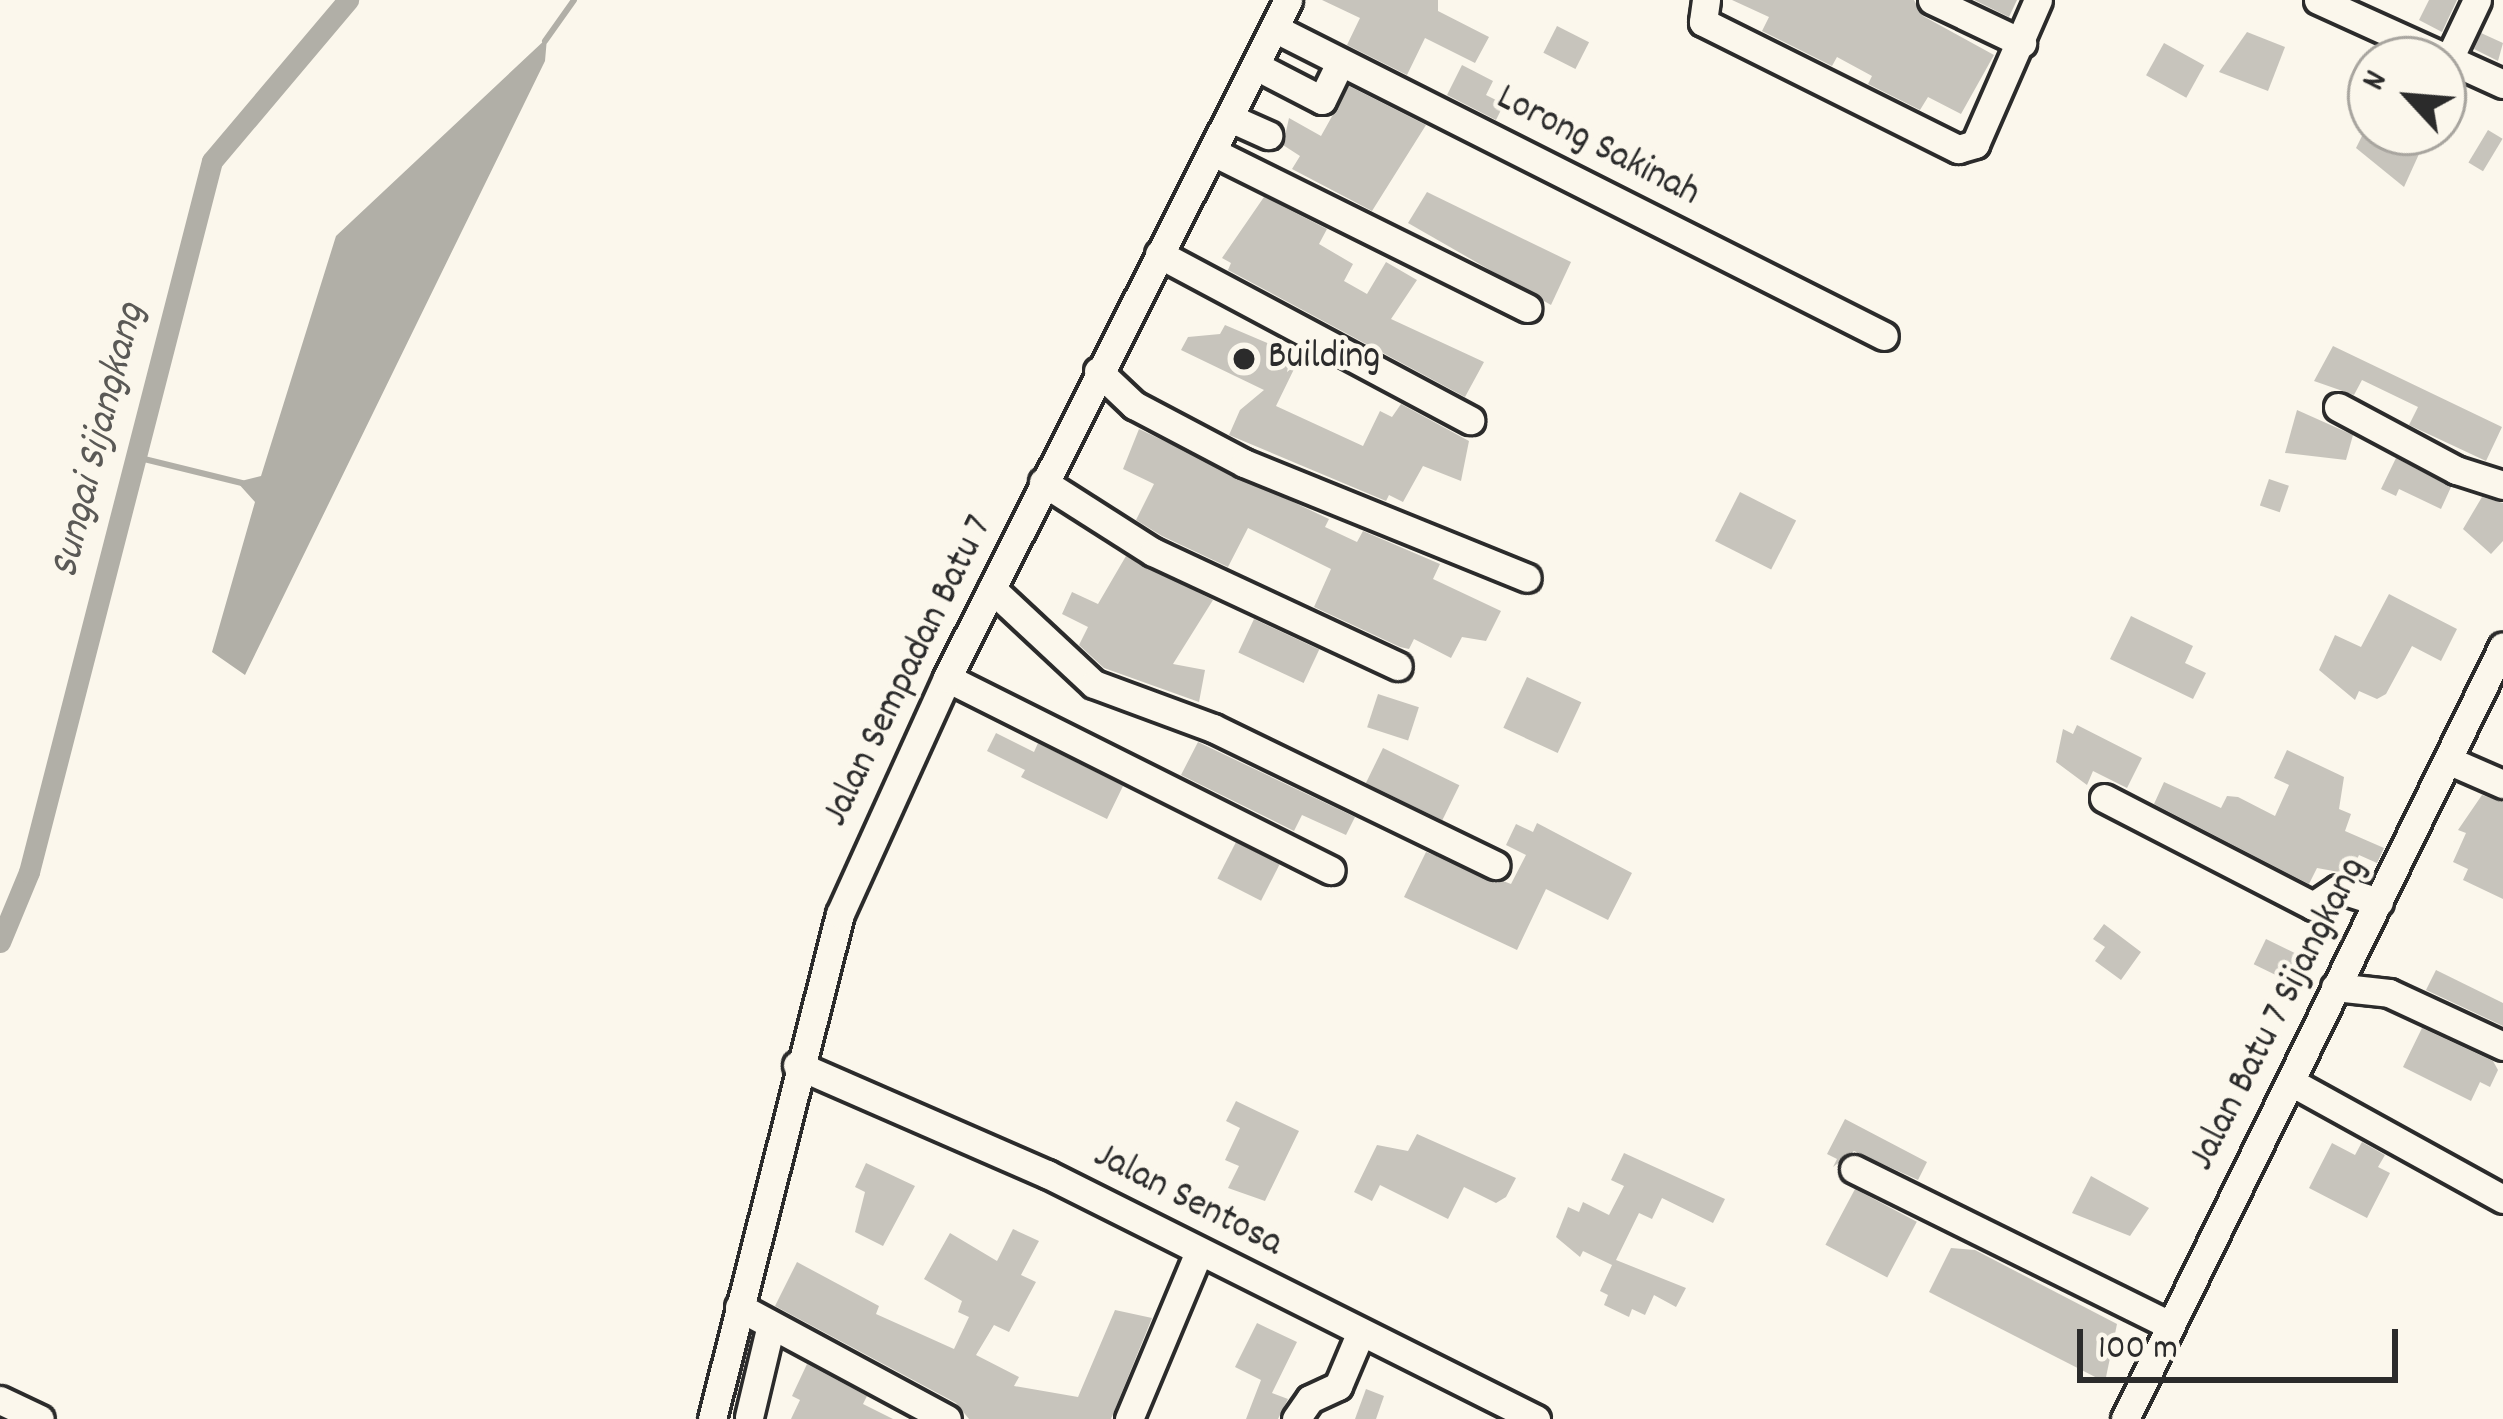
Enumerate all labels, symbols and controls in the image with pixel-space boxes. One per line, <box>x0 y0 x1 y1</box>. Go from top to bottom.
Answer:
north arrow <box>2347 36 2467 156</box>
text: N <box>2352 64 2402 99</box>
street label: Lorong Sakinah <box>1487 77 1707 219</box>
water label: Sungai Sijangkang <box>42 299 158 583</box>
place label: Building <box>1268 336 1380 382</box>
marker: Building <box>1231 346 1257 372</box>
street label: Jalan Sempadan Batu 7 <box>814 509 1006 835</box>
street label: Jalan Batu 7 Sijangkang <box>2181 851 2379 1179</box>
street label: Jalan Sentosa <box>1085 1134 1289 1270</box>
scale bar <box>2083 1305 2404 1379</box>
text: 100 m <box>2098 1324 2178 1376</box>

